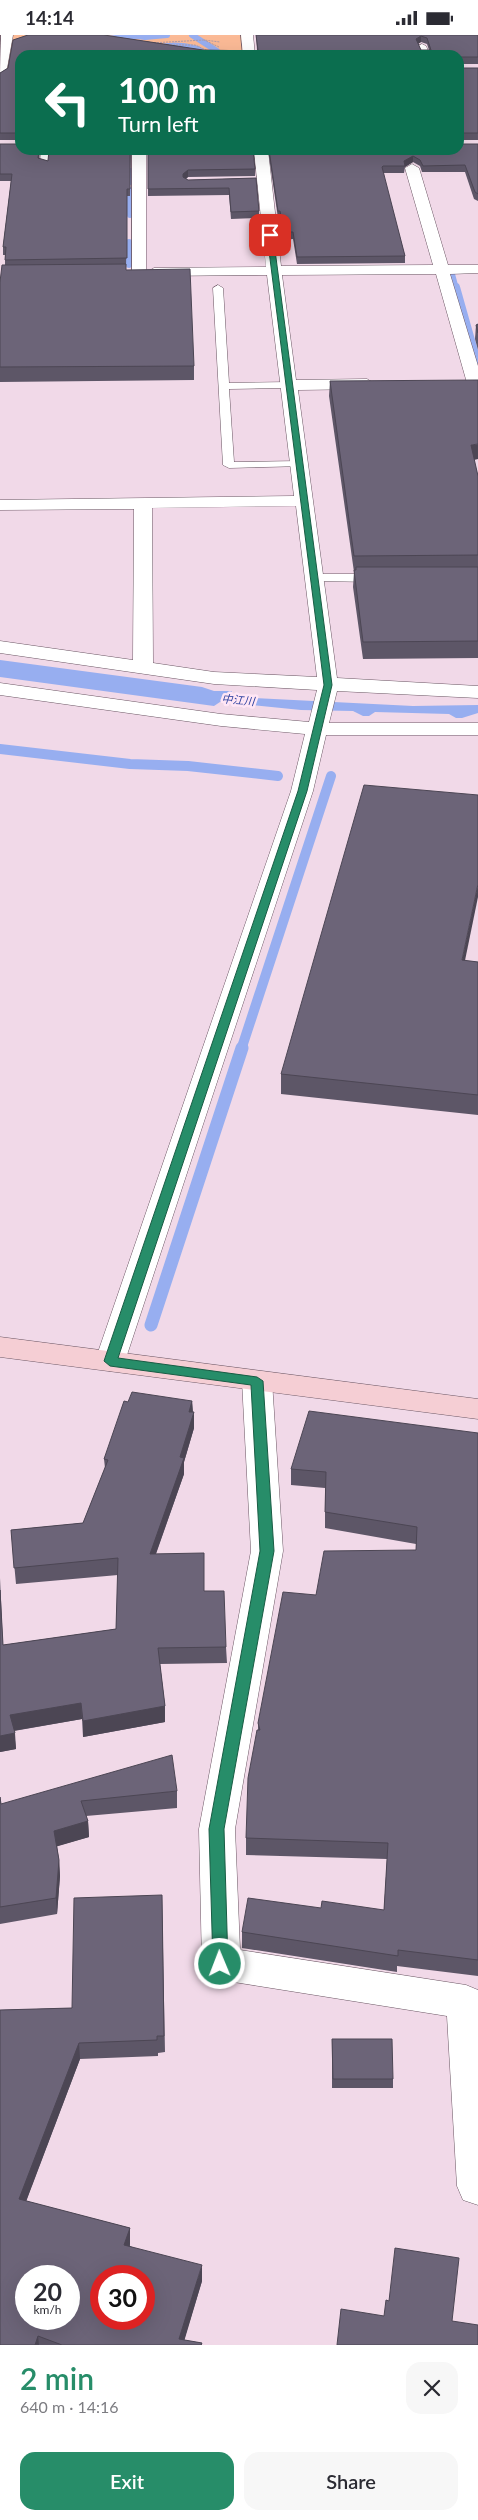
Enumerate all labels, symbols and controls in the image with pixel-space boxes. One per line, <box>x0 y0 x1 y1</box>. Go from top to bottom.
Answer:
text: 14:14 <box>25 6 74 29</box>
text: 100 m <box>118 68 217 110</box>
icon: left <box>35 70 100 135</box>
text: Turn left <box>118 110 199 137</box>
pin <box>249 214 291 256</box>
icon: arrive <box>256 221 284 249</box>
water label: 中江川 <box>221 692 256 708</box>
position arrow <box>193 1937 245 1989</box>
speed limit sign: 30 <box>90 2265 155 2330</box>
text: 20 <box>33 2276 62 2306</box>
text: km/h <box>33 2302 62 2317</box>
text: 2 min <box>20 2360 94 2396</box>
button: close <box>406 2362 458 2414</box>
text: 640 m · 14:16 <box>20 2397 119 2416</box>
button: Exit <box>20 2452 234 2510</box>
button: Share <box>244 2452 458 2510</box>

